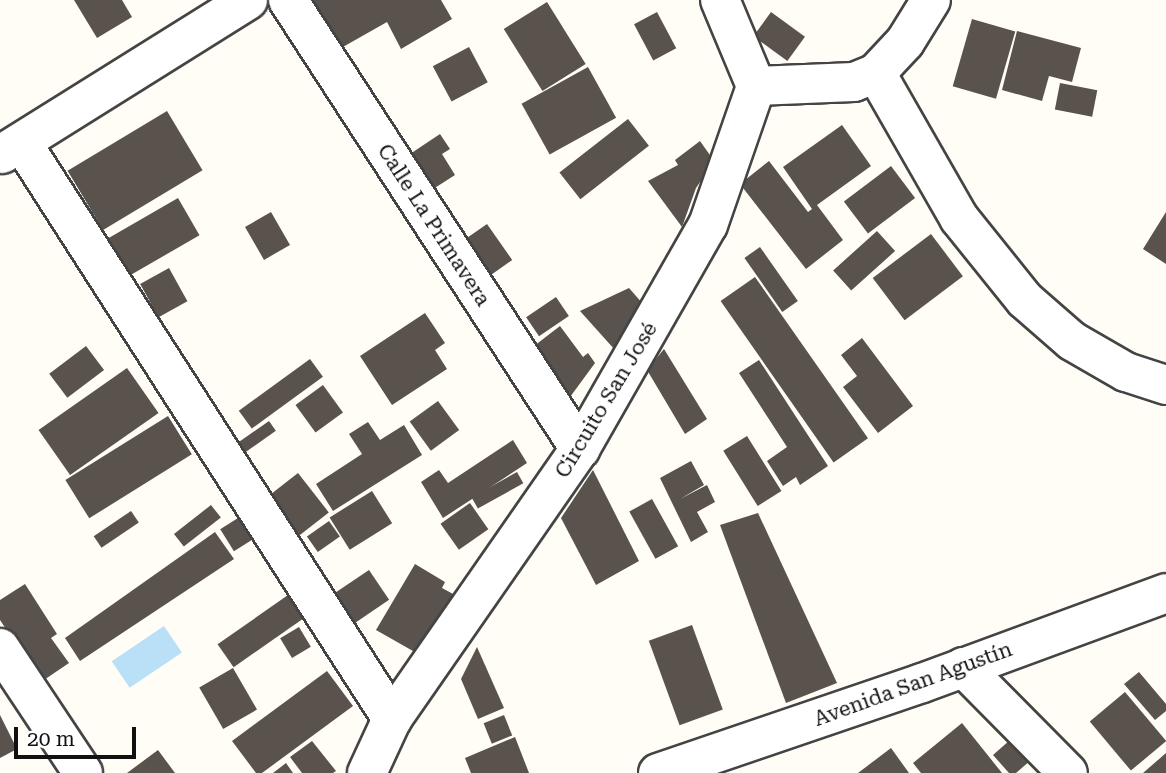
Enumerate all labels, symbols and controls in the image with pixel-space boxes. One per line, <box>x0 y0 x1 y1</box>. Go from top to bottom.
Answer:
street label: Calle La Primavera <box>372 139 496 311</box>
street label: Circuito San José <box>550 318 662 482</box>
street label: Avenida San Agustín <box>810 636 1016 732</box>
scale bar <box>18 714 140 758</box>
text: 20 m <box>27 727 75 751</box>

